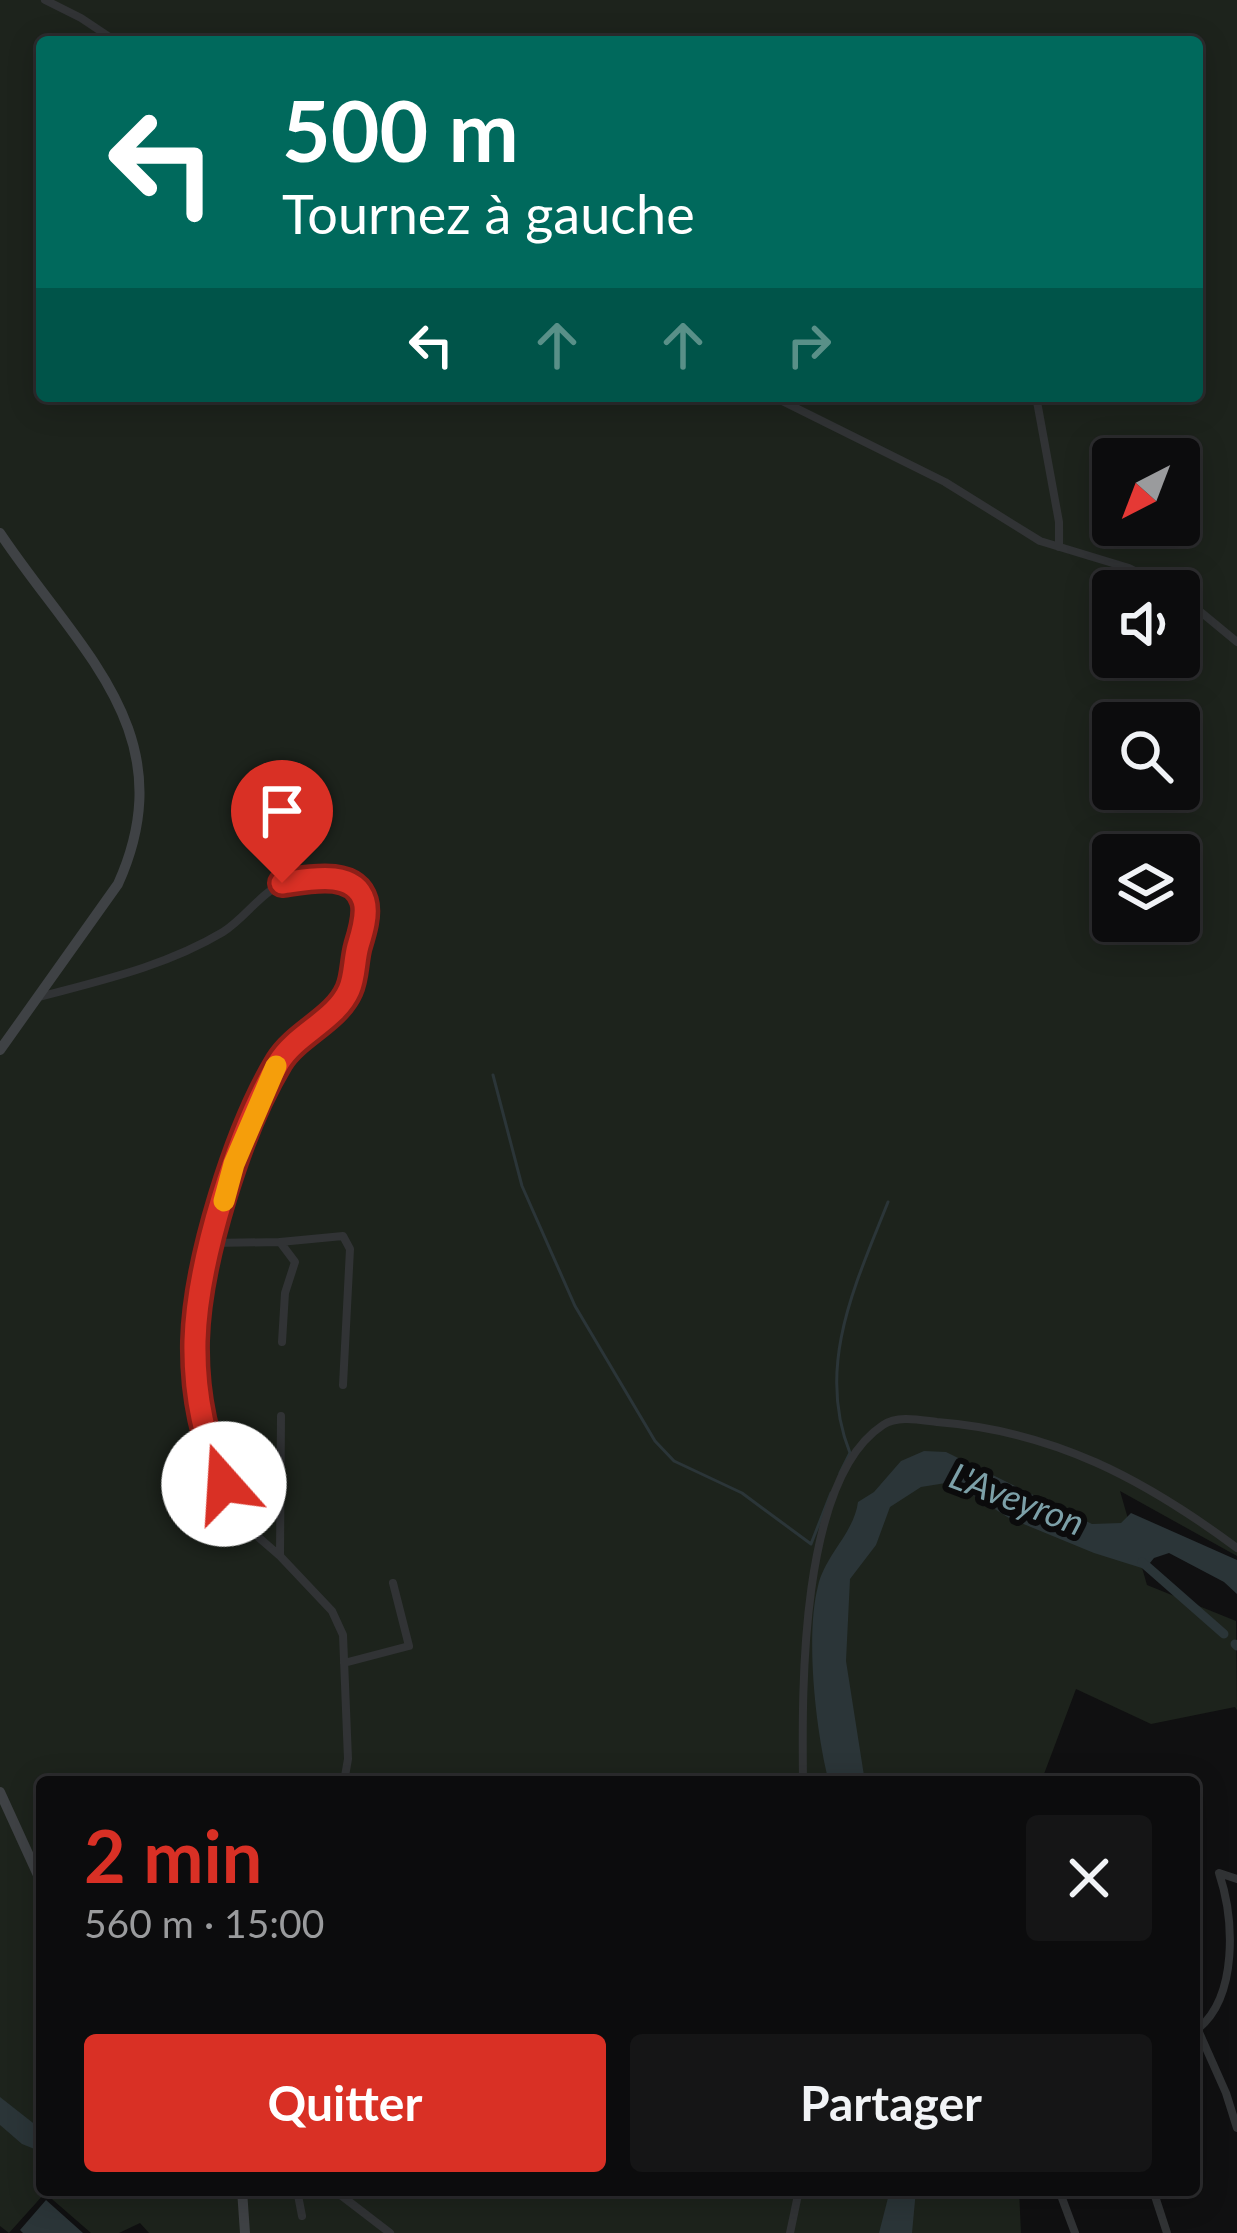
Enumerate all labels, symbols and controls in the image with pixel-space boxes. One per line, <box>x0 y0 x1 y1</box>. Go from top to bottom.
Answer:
text: 500 m <box>282 79 519 180</box>
icon: left <box>84 84 240 240</box>
text: Tournez à gauche <box>282 181 695 246</box>
icon: left <box>398 312 464 378</box>
icon: ahead <box>524 312 590 378</box>
icon: ahead <box>650 312 716 378</box>
icon: right <box>776 312 842 378</box>
north arrow <box>1092 438 1200 546</box>
map controls <box>1092 438 1200 942</box>
button: sound <box>1092 570 1200 678</box>
button: search <box>1092 702 1200 810</box>
pin <box>231 760 333 883</box>
icon: arrive <box>249 778 315 844</box>
button: layers <box>1092 834 1200 942</box>
position arrow <box>161 1421 287 1547</box>
water label: L'Aveyron <box>944 1452 1091 1544</box>
text: 2 min <box>84 1812 262 1898</box>
button: close <box>1026 1815 1152 1941</box>
text: 560 m · 15:00 <box>84 1900 324 1946</box>
button: Quitter <box>84 2034 606 2172</box>
button: Partager <box>630 2034 1152 2172</box>

